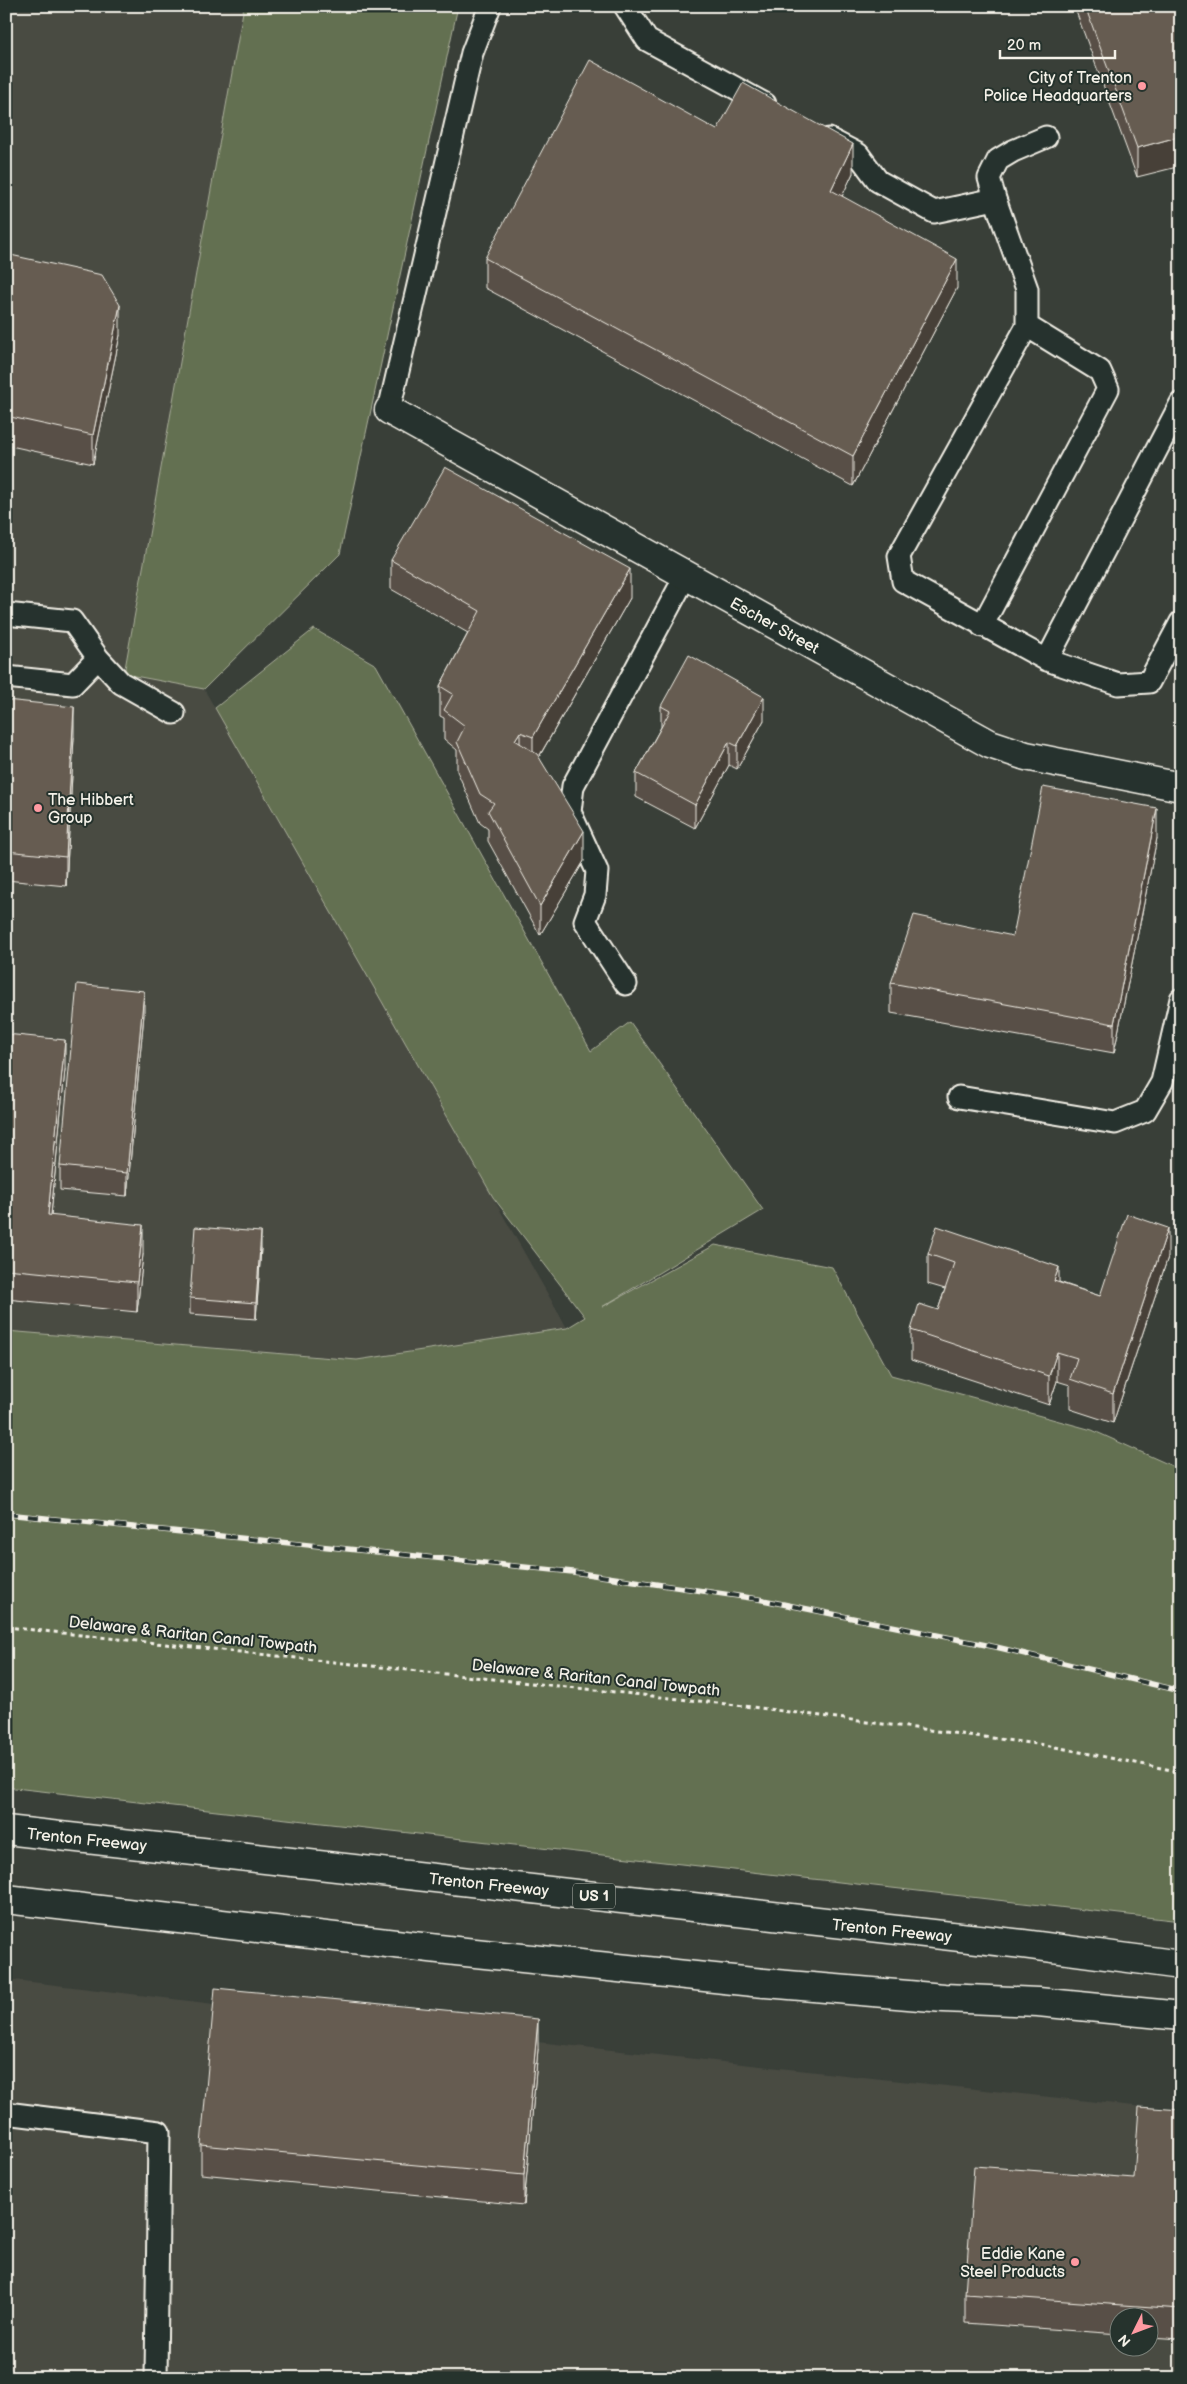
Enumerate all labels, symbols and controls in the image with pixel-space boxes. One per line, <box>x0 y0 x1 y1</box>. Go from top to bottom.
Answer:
scale bar <box>1000 28 1114 60</box>
text: 20 m <box>1007 36 1041 55</box>
place label: City of Trenton Police Headquarters <box>984 69 1132 106</box>
marker: City of Trenton Police Headquarters <box>1136 80 1148 92</box>
street label: Escher Street <box>726 594 822 659</box>
place label: The Hibbert Group <box>48 791 134 828</box>
marker: The Hibbert Group <box>32 802 44 814</box>
street label: Delaware & Raritan Canal Towpath <box>68 1613 318 1658</box>
street label: Delaware & Raritan Canal Towpath <box>471 1656 721 1701</box>
street label: Trenton Freeway <box>26 1825 149 1856</box>
street label: Trenton Freeway <box>428 1870 551 1901</box>
road number: US 1 <box>573 1884 615 1908</box>
street label: Trenton Freeway <box>831 1916 954 1947</box>
place label: Eddie Kane Steel Products <box>960 2245 1065 2282</box>
marker: Eddie Kane Steel Products <box>1069 2256 1081 2268</box>
north arrow <box>1110 2306 1160 2356</box>
text: N <box>1115 2331 1135 2350</box>

